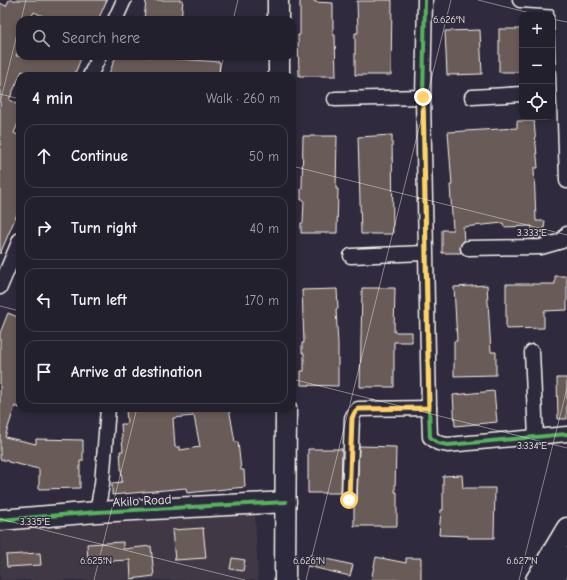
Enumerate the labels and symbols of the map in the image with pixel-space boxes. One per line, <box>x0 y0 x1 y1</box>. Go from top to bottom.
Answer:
text: 6.626°N <box>433 14 465 26</box>
route end <box>414 88 432 106</box>
text: 3.333°E <box>517 227 547 239</box>
text: 3.334°E <box>517 440 547 452</box>
street label: Akilo Road <box>112 491 172 510</box>
route start <box>340 491 358 509</box>
text: 3.335°E <box>20 516 50 528</box>
text: 6.625°N <box>80 555 112 567</box>
text: 6.626°N <box>293 555 325 567</box>
text: 6.627°N <box>506 555 538 567</box>

